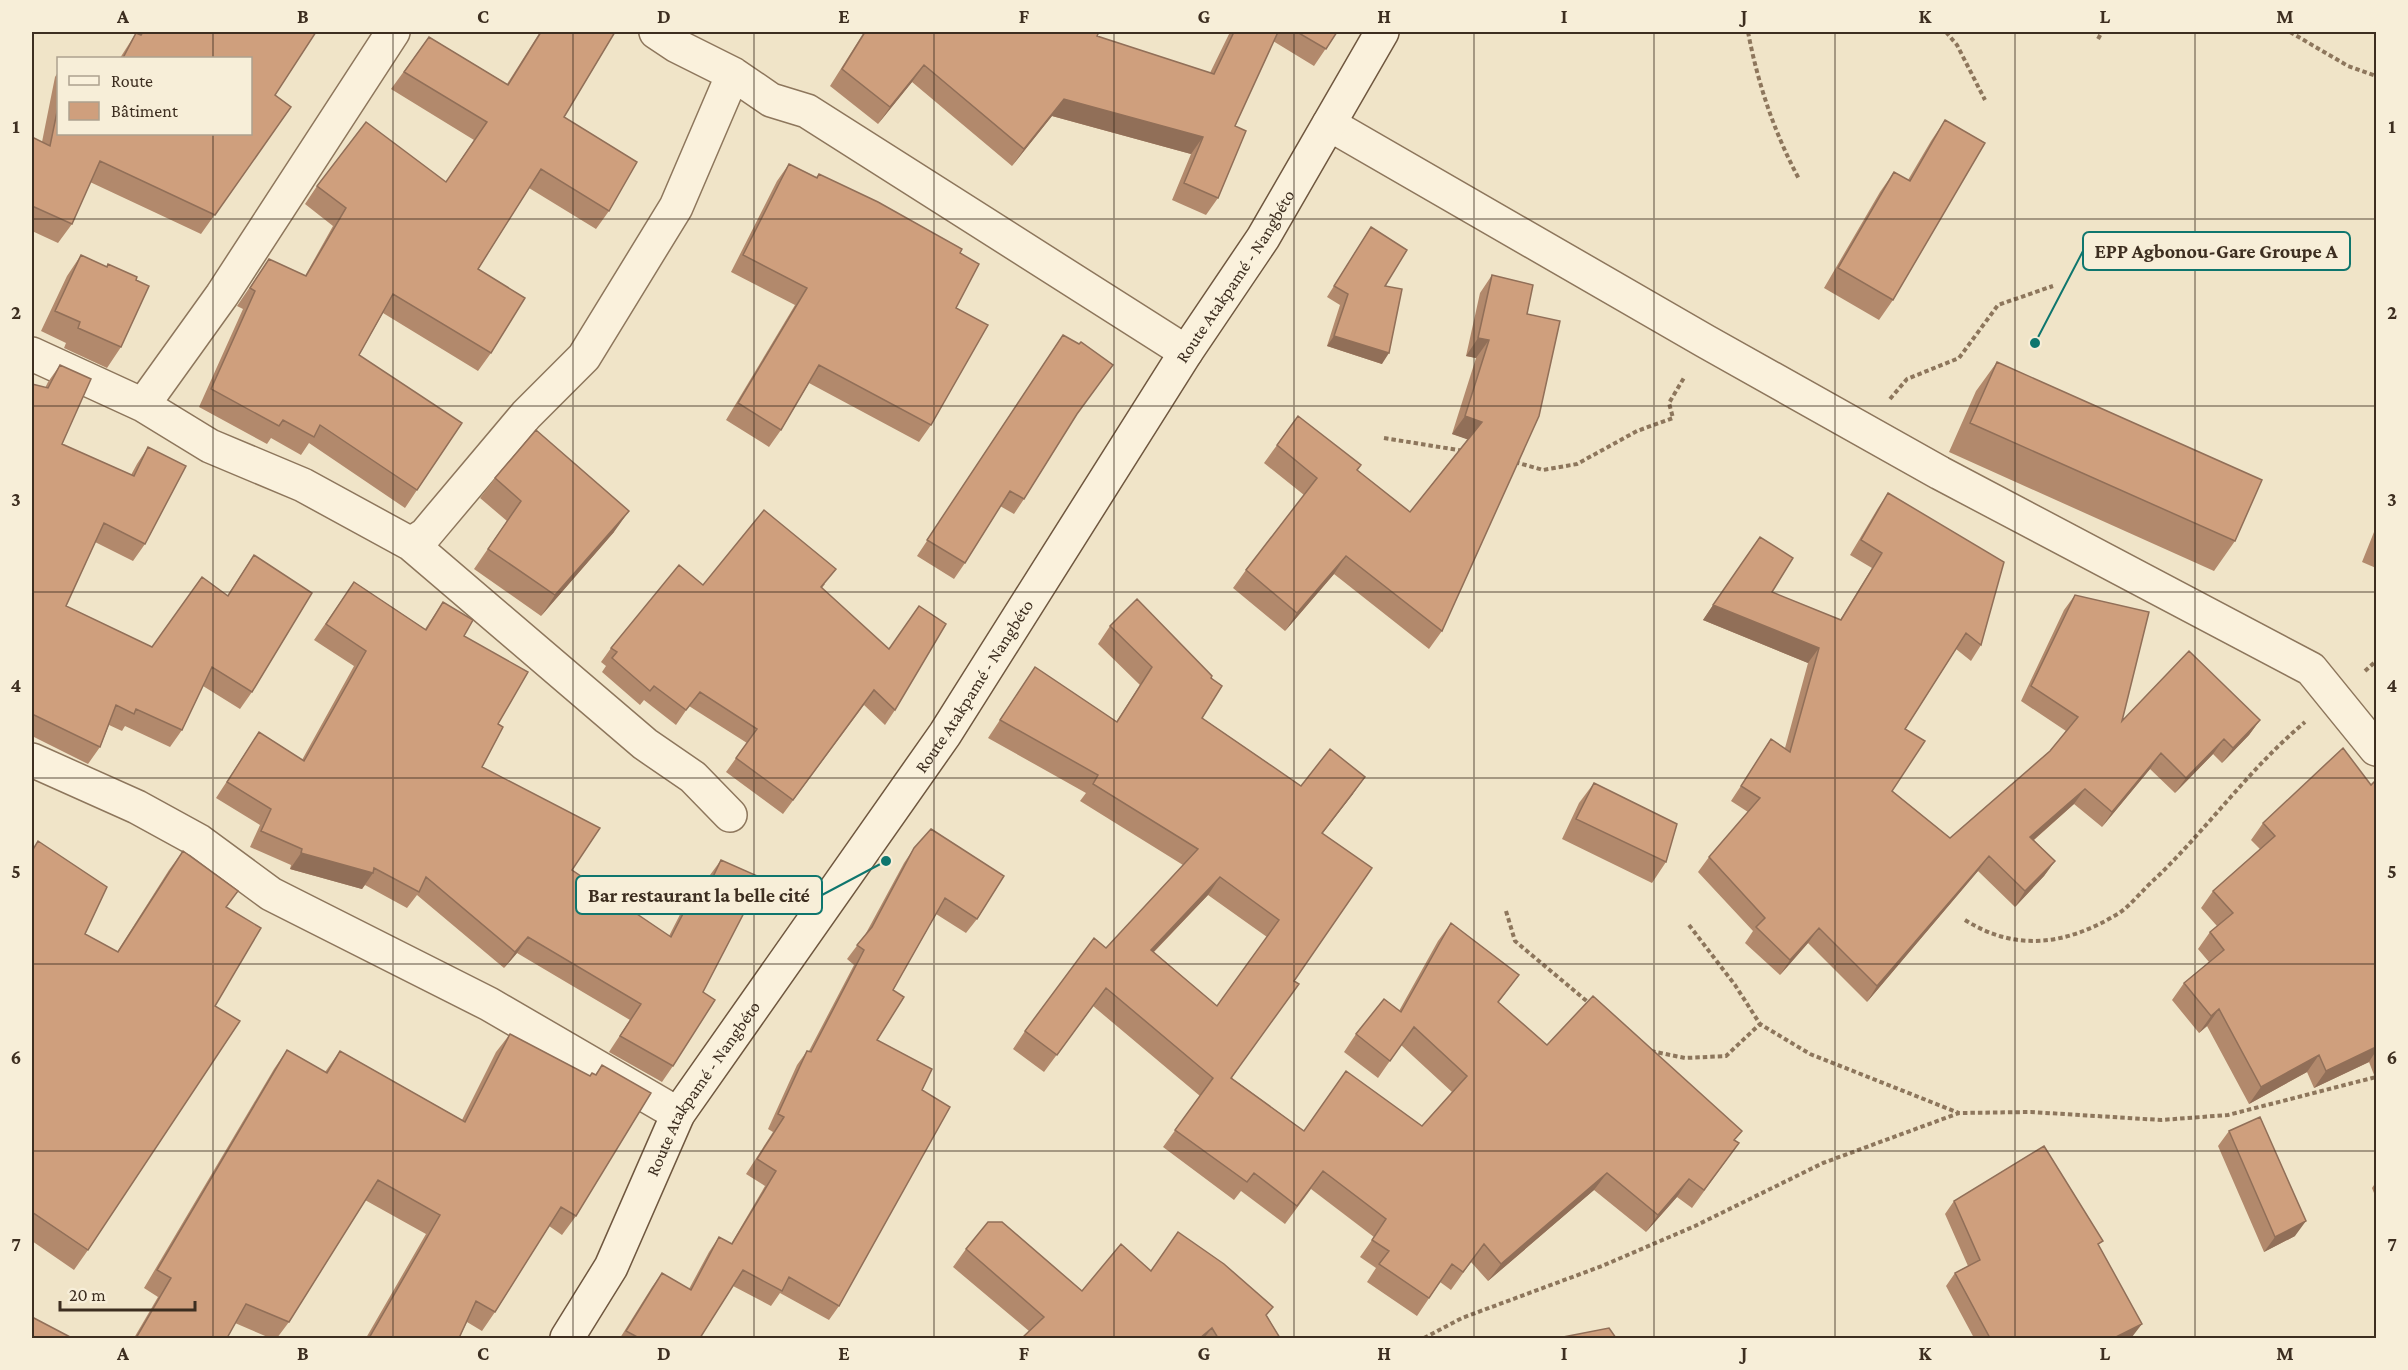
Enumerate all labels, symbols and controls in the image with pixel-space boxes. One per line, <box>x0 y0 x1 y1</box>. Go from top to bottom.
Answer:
text: A <box>116 5 130 27</box>
text: B <box>297 5 309 27</box>
text: C <box>477 5 489 27</box>
text: D <box>657 5 671 27</box>
text: E <box>838 5 850 27</box>
text: F <box>1019 5 1030 27</box>
text: G <box>1198 5 1211 27</box>
text: H <box>1377 5 1391 27</box>
text: I <box>1561 5 1568 27</box>
text: J <box>1739 5 1748 27</box>
text: K <box>1919 5 1933 27</box>
text: L <box>2100 5 2111 27</box>
text: M <box>2276 5 2294 27</box>
legend <box>57 57 252 135</box>
text: Route <box>111 71 153 91</box>
text: Bâtiment <box>111 101 179 121</box>
text: 1 <box>12 115 20 137</box>
text: 1 <box>2388 115 2396 137</box>
street label: Route Atakpamé - Nangbéto <box>1172 186 1299 366</box>
callout: EPP Agbonou-Gare Groupe A <box>2083 232 2350 270</box>
text: EPP Agbonou-Gare Groupe A <box>2094 240 2339 262</box>
text: 2 <box>11 301 21 323</box>
text: 2 <box>2387 301 2397 323</box>
text: 3 <box>11 488 21 510</box>
text: 3 <box>2387 488 2397 510</box>
street label: Route Atakpamé - Nangbéto <box>911 596 1037 777</box>
text: 4 <box>11 674 22 696</box>
text: 4 <box>2387 674 2398 696</box>
text: 5 <box>11 860 21 882</box>
text: 5 <box>2387 860 2397 882</box>
callout: Bar restaurant la belle cité <box>576 876 822 914</box>
text: Bar restaurant la belle cité <box>588 884 810 906</box>
street label: Route Atakpamé - Nangbéto <box>642 997 764 1179</box>
text: 6 <box>11 1046 21 1068</box>
text: 6 <box>2387 1046 2397 1068</box>
text: 7 <box>11 1233 21 1255</box>
text: 7 <box>2387 1233 2397 1255</box>
scale bar <box>60 1274 195 1312</box>
text: 20 m <box>69 1285 106 1305</box>
text: A <box>116 1342 130 1364</box>
text: B <box>297 1342 309 1364</box>
text: C <box>477 1342 489 1364</box>
text: D <box>657 1342 671 1364</box>
text: E <box>838 1342 850 1364</box>
text: F <box>1019 1342 1030 1364</box>
text: G <box>1198 1342 1211 1364</box>
text: H <box>1377 1342 1391 1364</box>
text: I <box>1561 1342 1568 1364</box>
text: J <box>1739 1342 1748 1364</box>
text: K <box>1919 1342 1933 1364</box>
text: L <box>2100 1342 2111 1364</box>
text: M <box>2276 1342 2294 1364</box>

